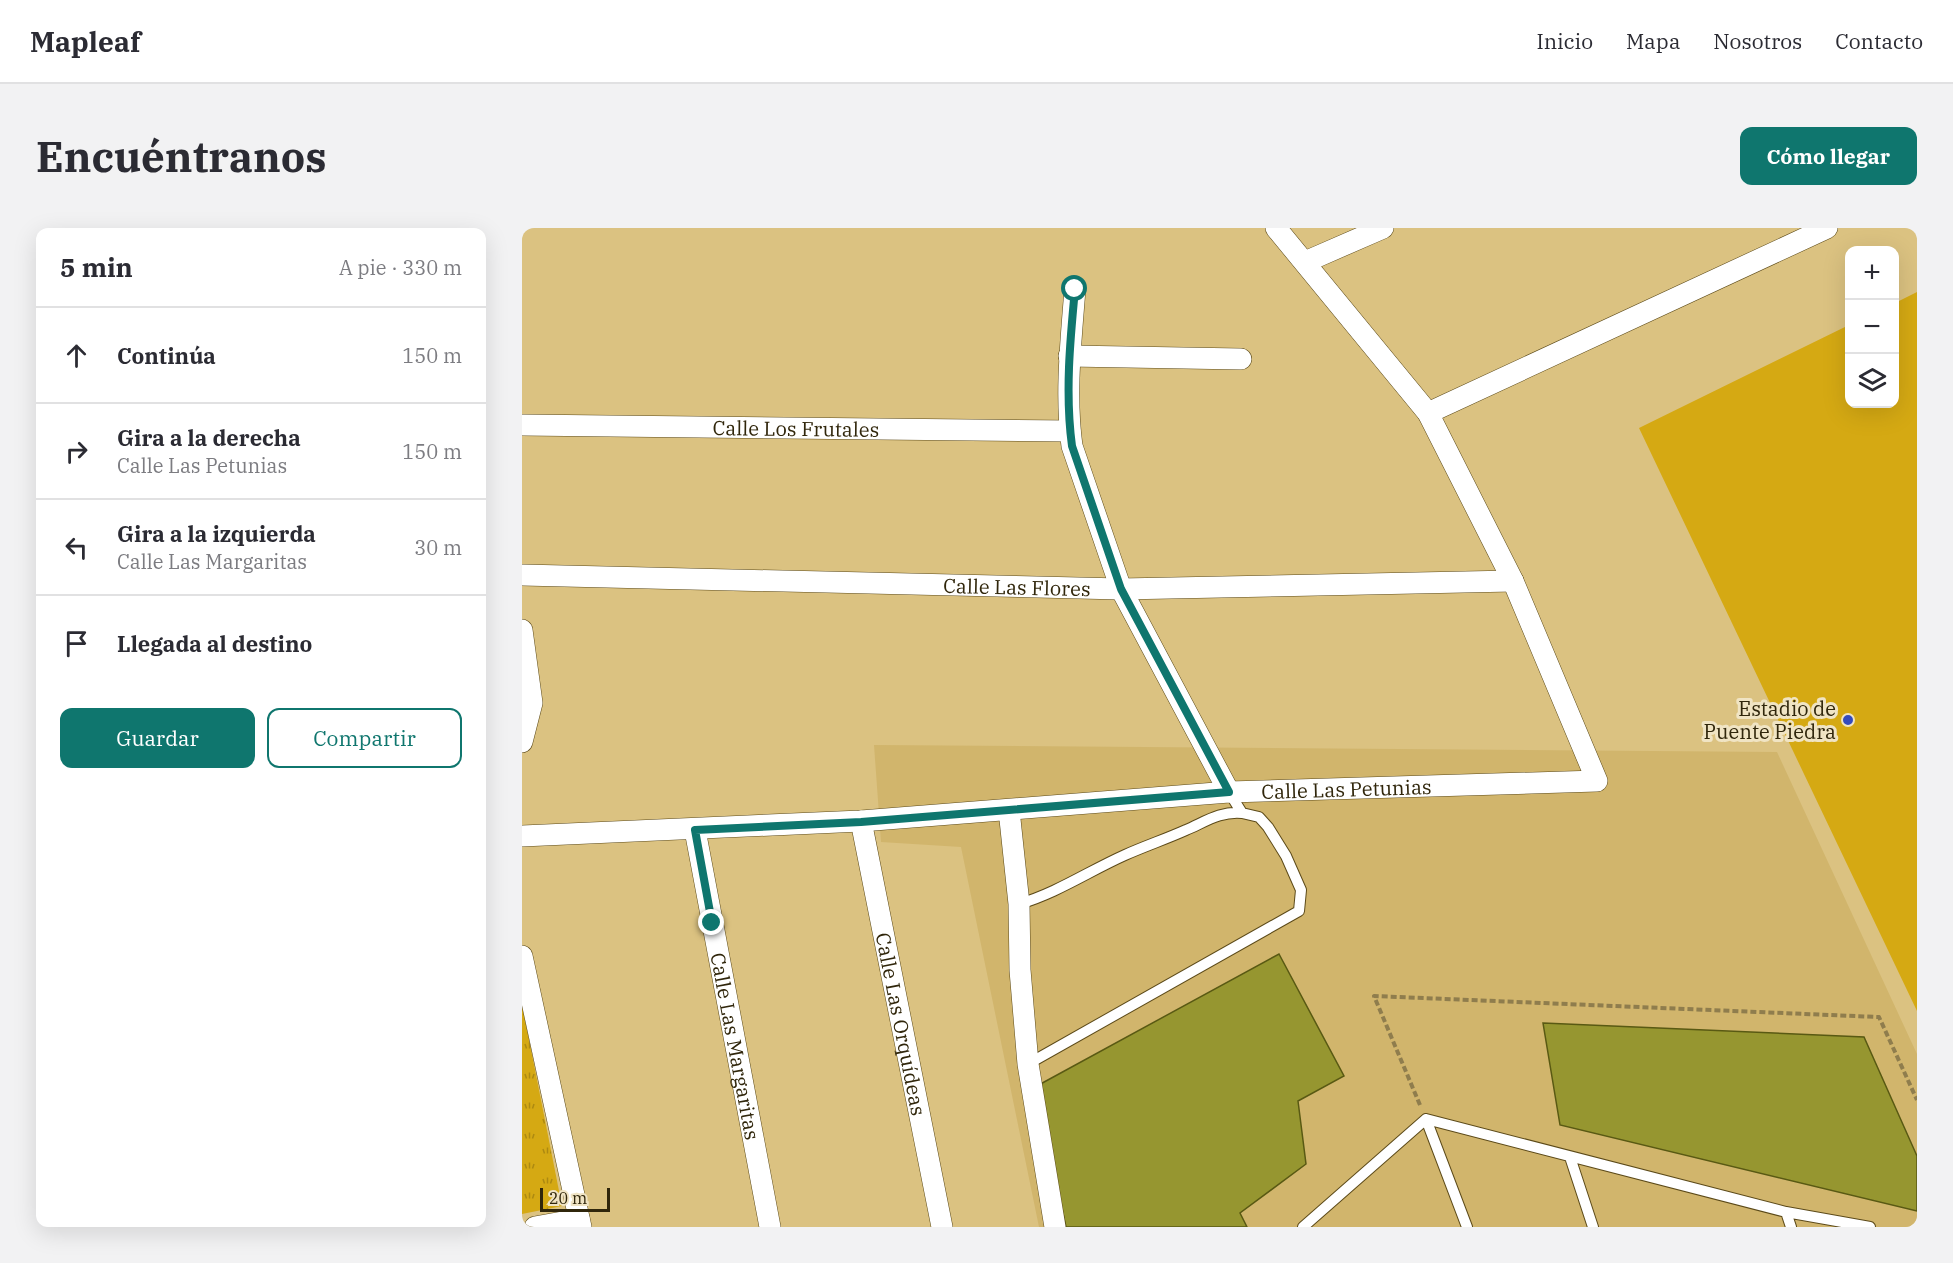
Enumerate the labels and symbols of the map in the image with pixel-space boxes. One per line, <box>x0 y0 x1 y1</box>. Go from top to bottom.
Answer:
route start <box>1061 275 1087 301</box>
street label: Calle Los Frutales <box>712 414 880 442</box>
street label: Calle Las Flores <box>943 571 1091 602</box>
place label: Estadio de Puente Piedra <box>1704 695 1836 745</box>
marker: Estadio de Puente Piedra <box>1841 713 1855 727</box>
street label: Calle Las Petunias <box>1261 772 1432 805</box>
route end <box>698 909 724 935</box>
street label: Calle Las Orquídeas <box>870 930 933 1118</box>
street label: Calle Las Margaritas <box>705 950 767 1142</box>
scale bar <box>540 1185 610 1212</box>

